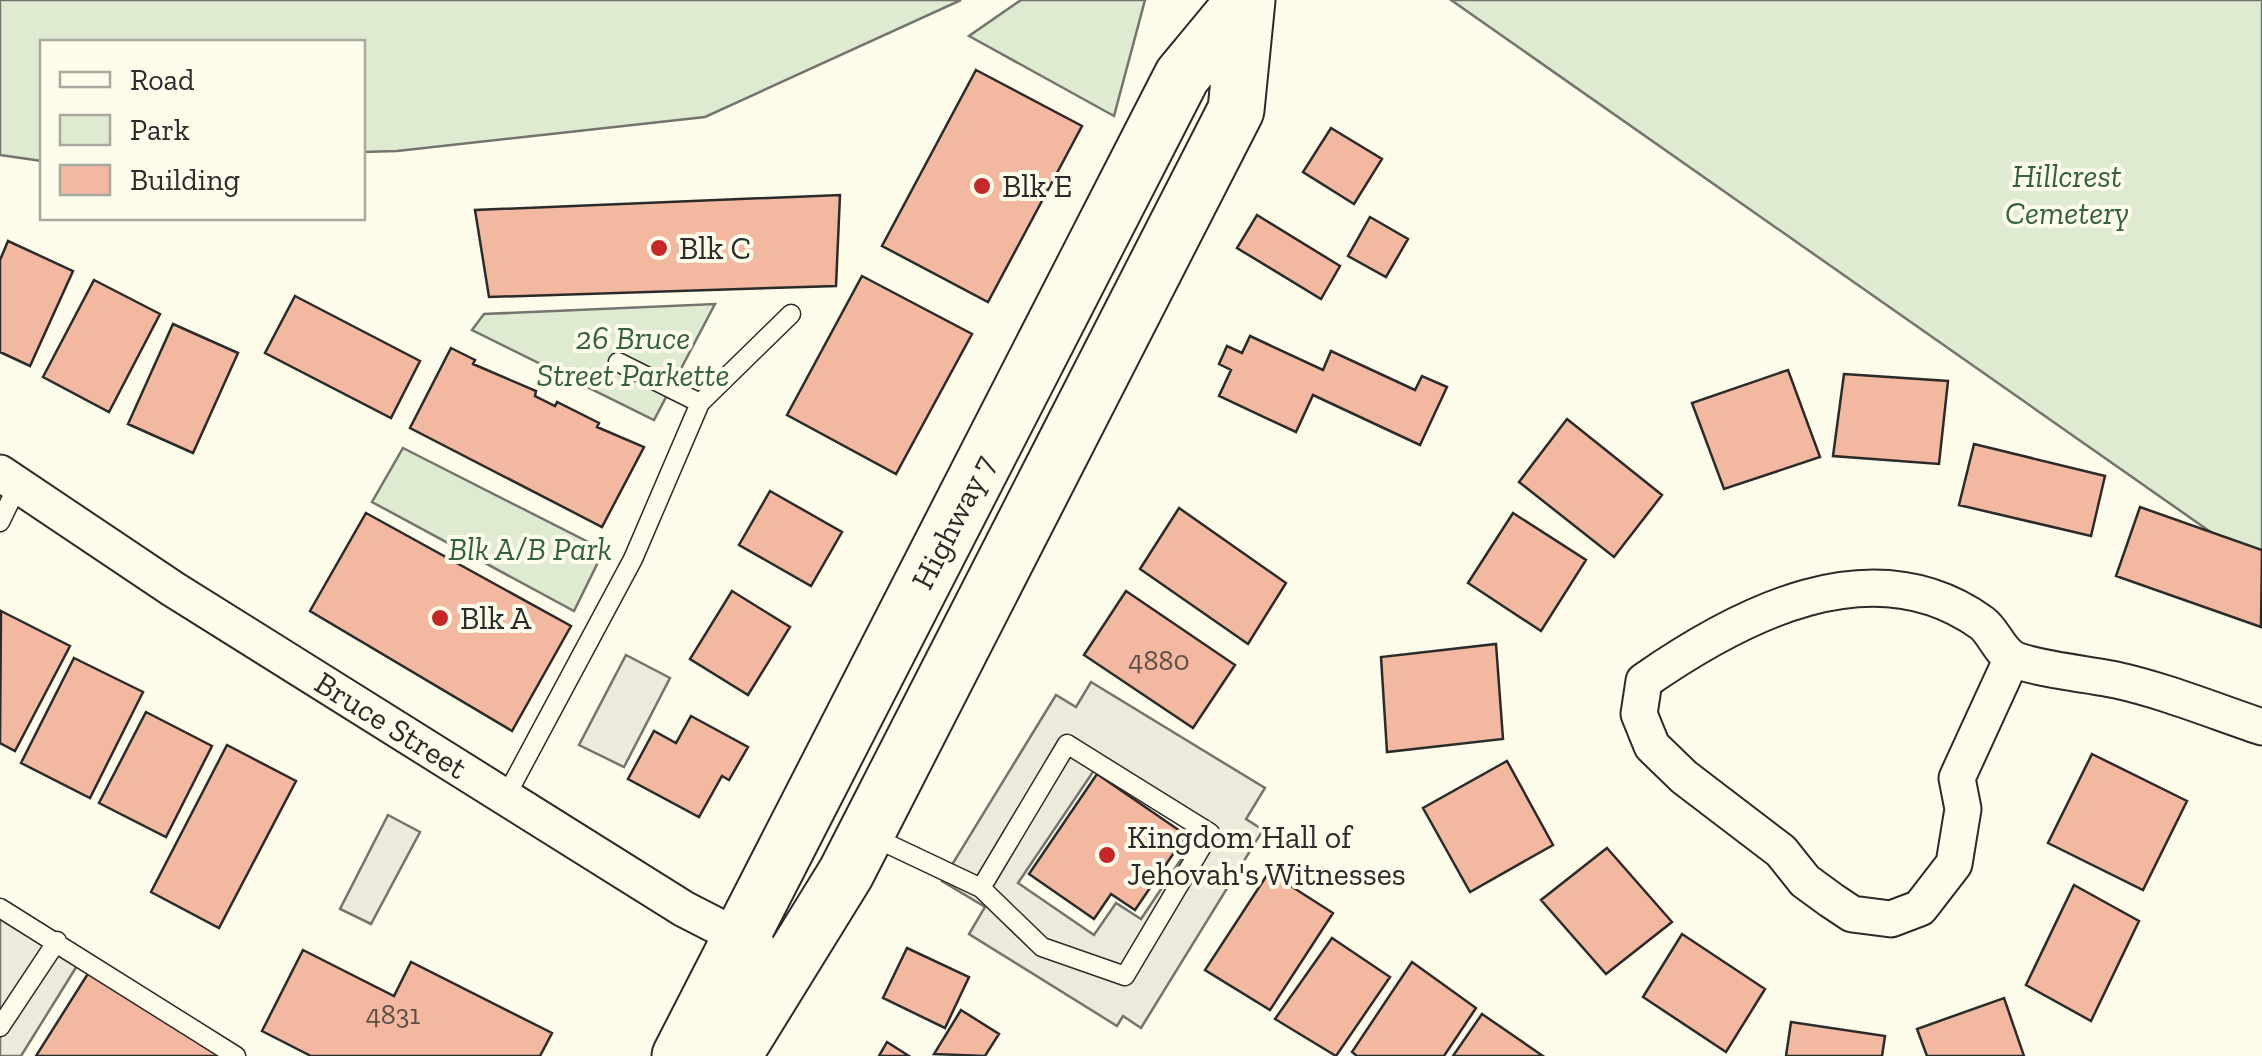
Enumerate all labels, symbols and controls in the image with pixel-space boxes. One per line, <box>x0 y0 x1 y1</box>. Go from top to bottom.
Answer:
legend <box>40 40 365 220</box>
text: Road <box>130 62 195 98</box>
text: Park <box>130 112 190 148</box>
park label: Hillcrest Cemetery <box>2005 157 2129 232</box>
text: Building <box>130 162 240 198</box>
place label: Blk E <box>1002 167 1072 205</box>
marker: Blk E <box>971 175 993 197</box>
place label: Blk C <box>679 229 751 267</box>
marker: Blk C <box>648 237 670 259</box>
park label: 26 Bruce Street Parkette <box>537 319 729 394</box>
street label: Highway 7 <box>903 449 1003 595</box>
park label: Blk A/B Park <box>448 530 612 568</box>
place label: Blk A <box>460 599 532 637</box>
marker: Blk A <box>429 607 451 629</box>
house number: 4880 <box>1128 644 1190 677</box>
street label: Bruce Street <box>308 663 474 787</box>
place label: Kingdom Hall of Jehovah's Witnesses <box>1127 818 1406 893</box>
marker: Kingdom Hall of Jehovah's Witnesses <box>1096 844 1118 866</box>
house number: 4831 <box>366 998 421 1031</box>

